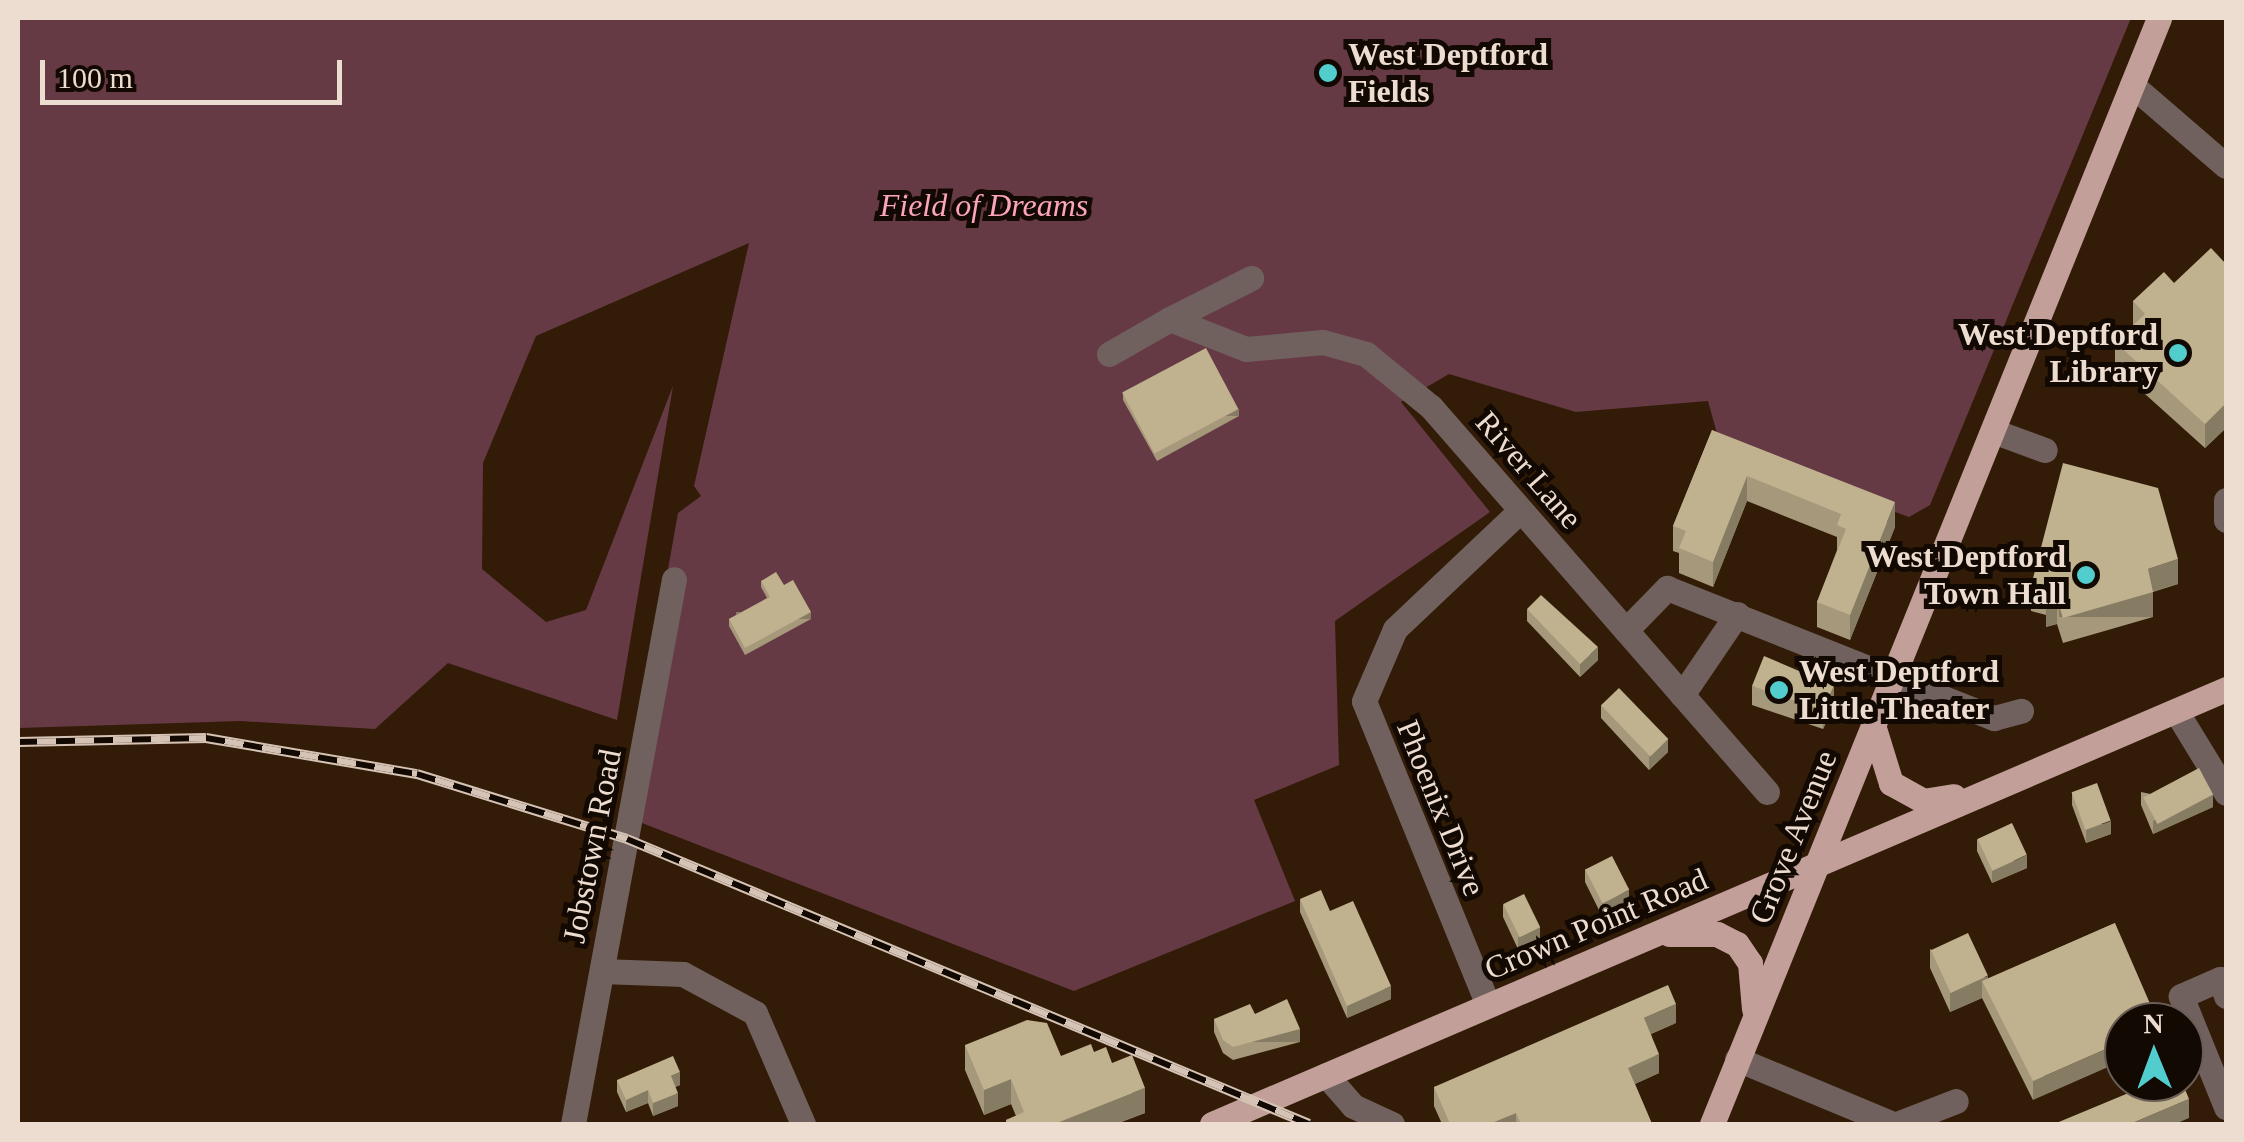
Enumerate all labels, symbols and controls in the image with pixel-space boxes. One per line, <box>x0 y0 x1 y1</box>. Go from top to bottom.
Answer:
place label: West Deptford Fields <box>1348 36 1548 111</box>
scale bar <box>45 40 348 102</box>
text: 100 m <box>57 61 133 94</box>
marker: West Deptford Fields <box>1317 62 1339 84</box>
park label: Field of Dreams <box>880 186 1088 224</box>
place label: West Deptford Library <box>1958 316 2158 391</box>
marker: West Deptford Library <box>2167 342 2189 364</box>
street label: River Lane <box>1468 403 1590 537</box>
place label: West Deptford Town Hall <box>1866 538 2066 613</box>
marker: West Deptford Town Hall <box>2075 564 2097 586</box>
place label: West Deptford Little Theater <box>1799 653 1999 728</box>
marker: West Deptford Little Theater <box>1768 679 1790 701</box>
street label: Phoenix Drive <box>1388 715 1494 901</box>
street label: Grove Avenue <box>1741 744 1845 930</box>
street label: Jobstown Road <box>554 746 630 946</box>
street label: Crown Point Road <box>1479 860 1713 988</box>
north arrow <box>2104 1002 2204 1102</box>
text: N <box>2143 1008 2164 1039</box>

